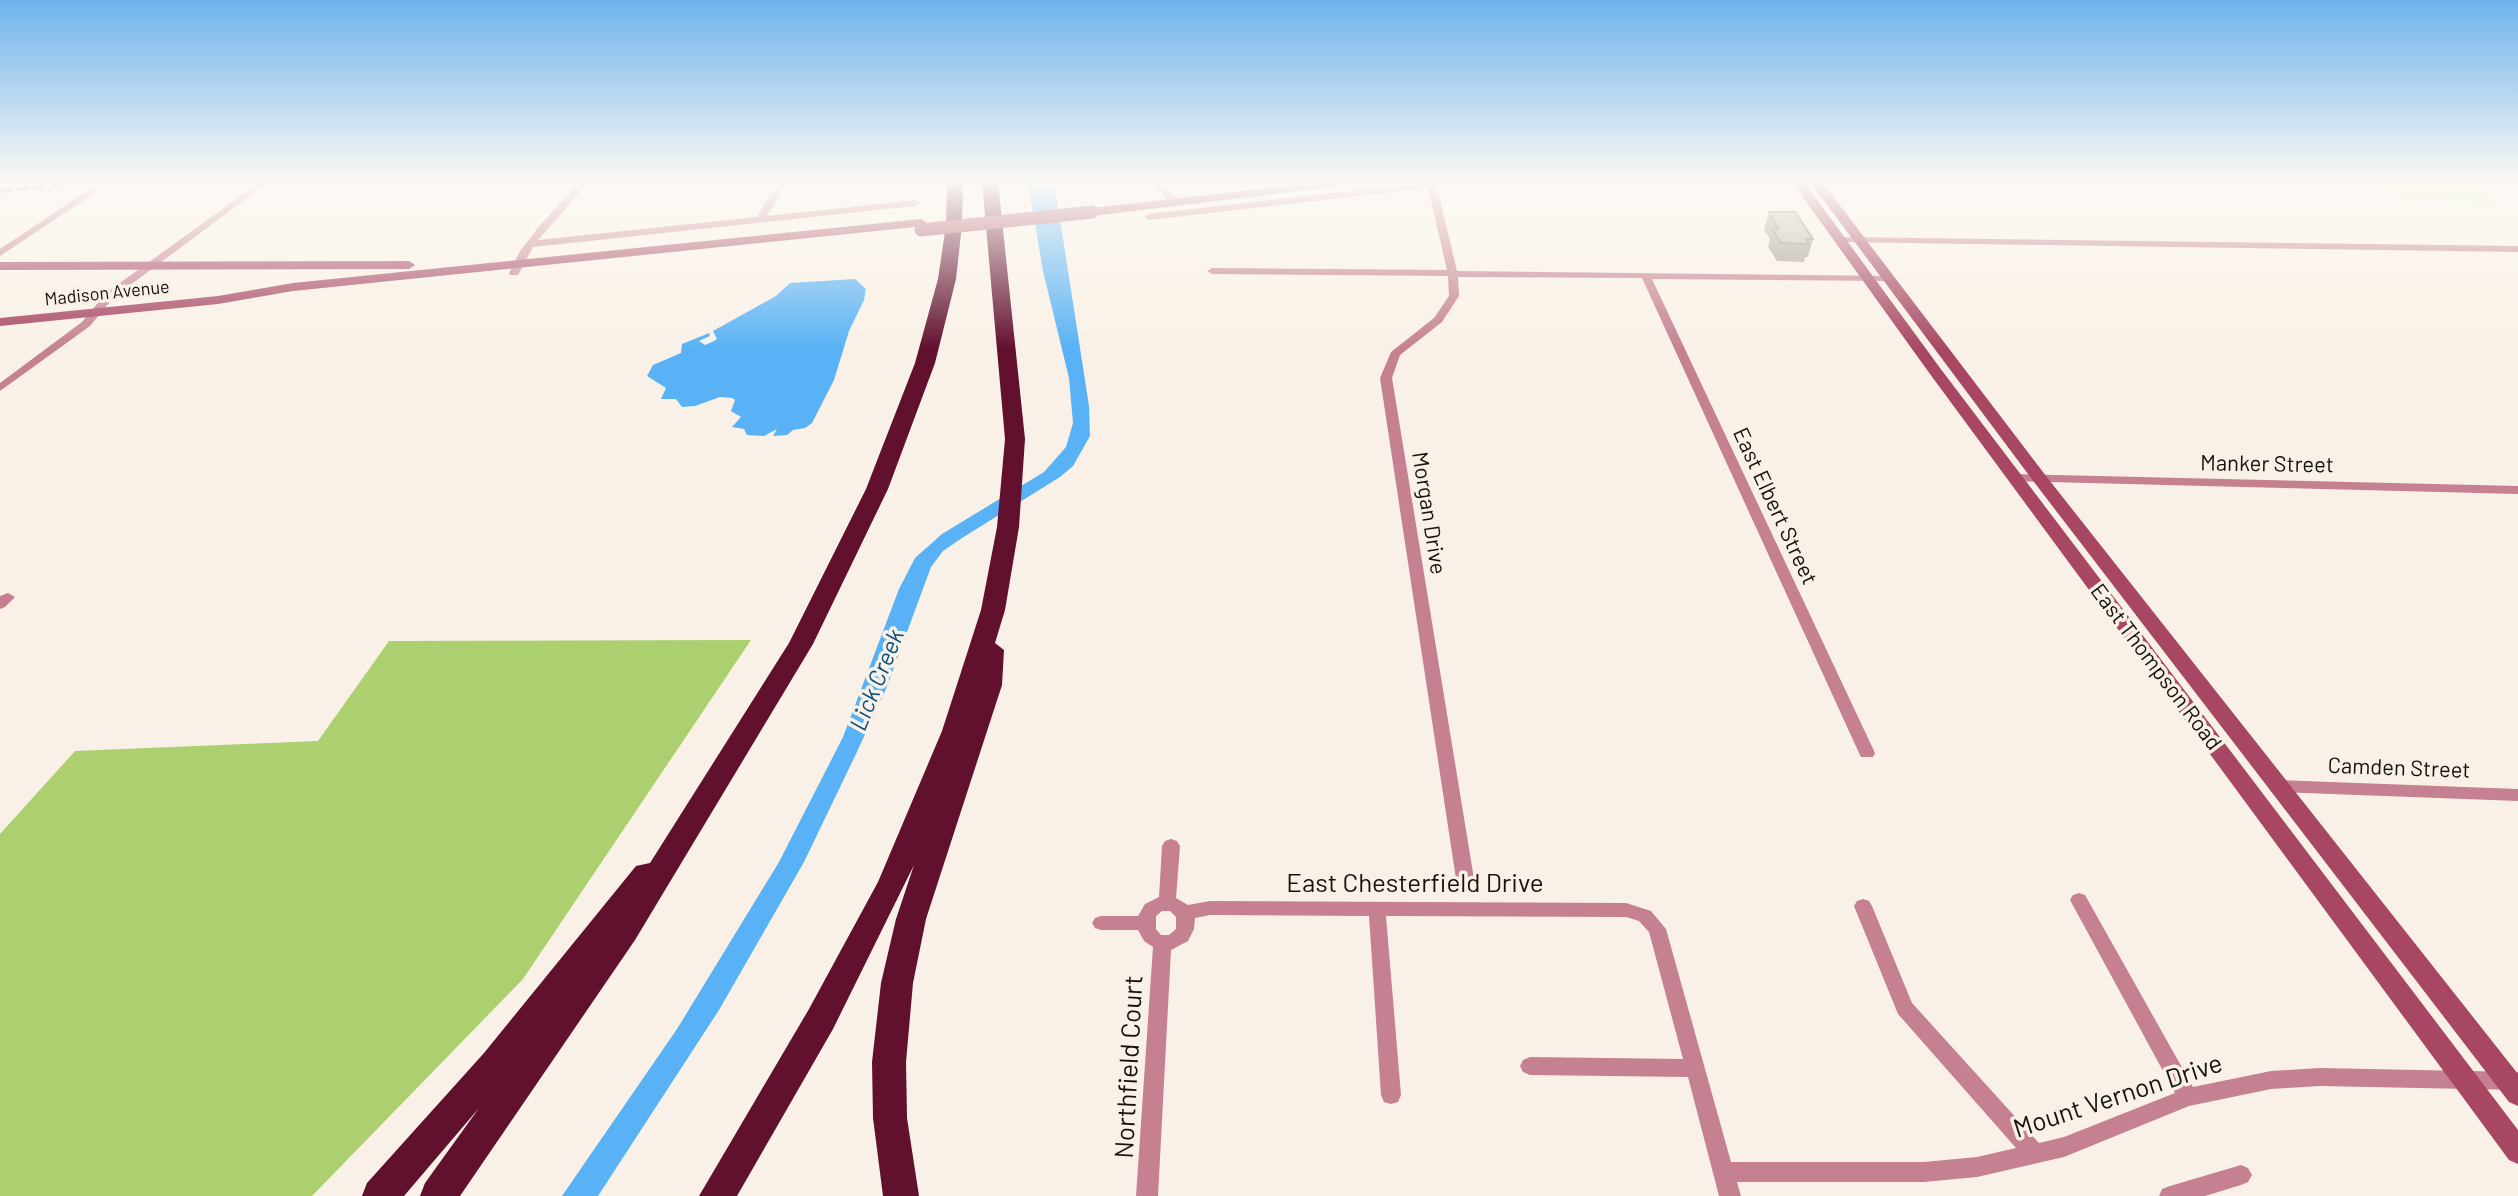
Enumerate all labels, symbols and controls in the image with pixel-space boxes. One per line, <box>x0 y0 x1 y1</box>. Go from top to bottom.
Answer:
street label: Madison Avenue <box>43 276 171 310</box>
street label: East Elbert Street <box>1727 423 1823 589</box>
street label: Morgan Drive <box>1406 450 1452 576</box>
street label: Manker Street <box>2200 450 2334 478</box>
street label: East Thompson Road <box>2085 579 2227 755</box>
water label: Lick Creek <box>844 625 910 735</box>
street label: Camden Street <box>2327 752 2471 784</box>
street label: East Chesterfield Drive <box>1286 867 1544 899</box>
street label: Northfield Court <box>1109 975 1149 1159</box>
street label: Mount Vernon Drive <box>2010 1047 2226 1145</box>

